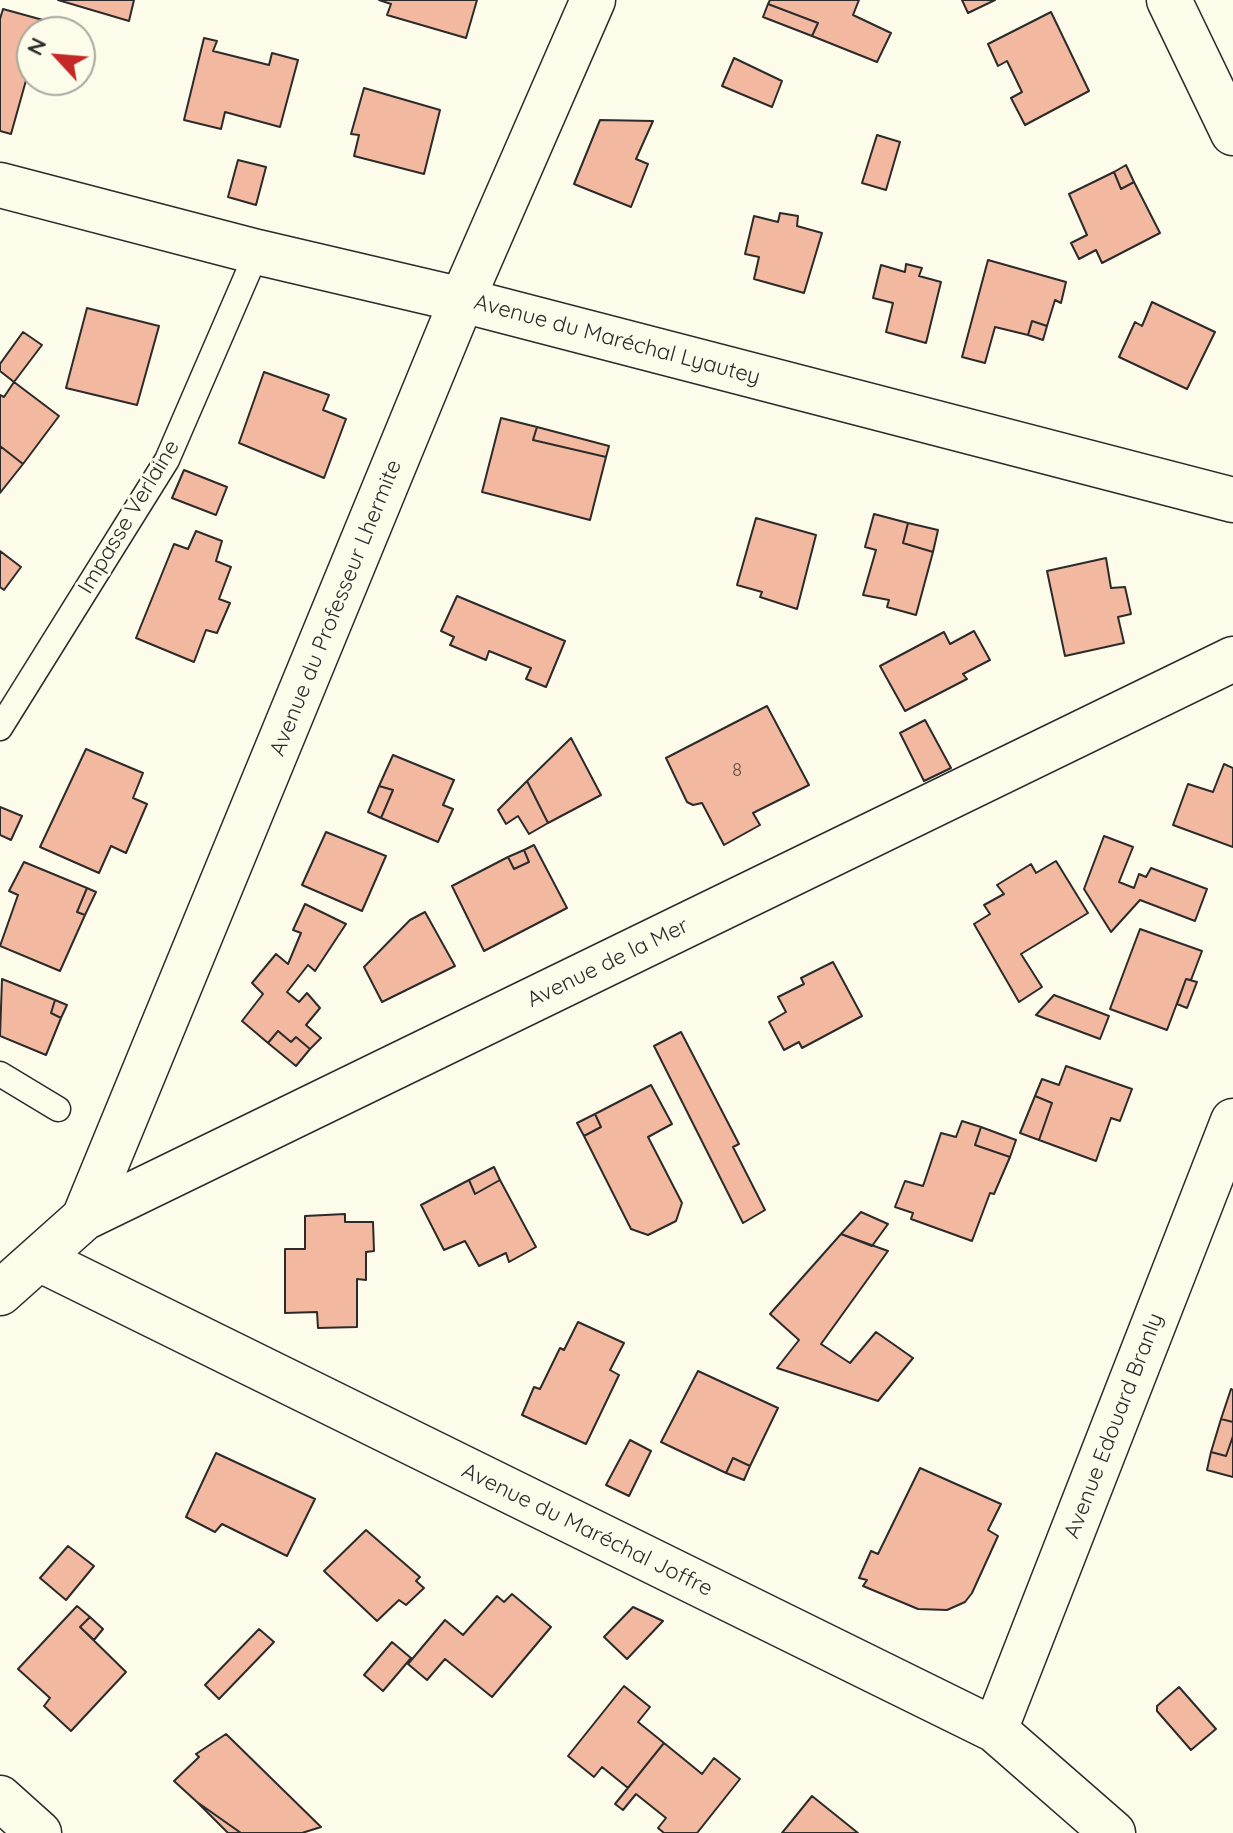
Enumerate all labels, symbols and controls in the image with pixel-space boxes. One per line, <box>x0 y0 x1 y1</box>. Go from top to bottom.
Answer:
north arrow <box>16 16 96 96</box>
text: N <box>20 33 52 60</box>
street label: Avenue du Maréchal Lyautey <box>471 289 763 391</box>
street label: Impasse Verlaine <box>73 435 185 599</box>
street label: Avenue du Professeur Lhermite <box>264 456 408 760</box>
house number: 8 <box>732 760 742 782</box>
street label: Avenue de la Mer <box>523 912 693 1014</box>
street label: Avenue Edouard Branly <box>1059 1310 1169 1542</box>
street label: Avenue du Maréchal Joffre <box>457 1458 717 1602</box>

